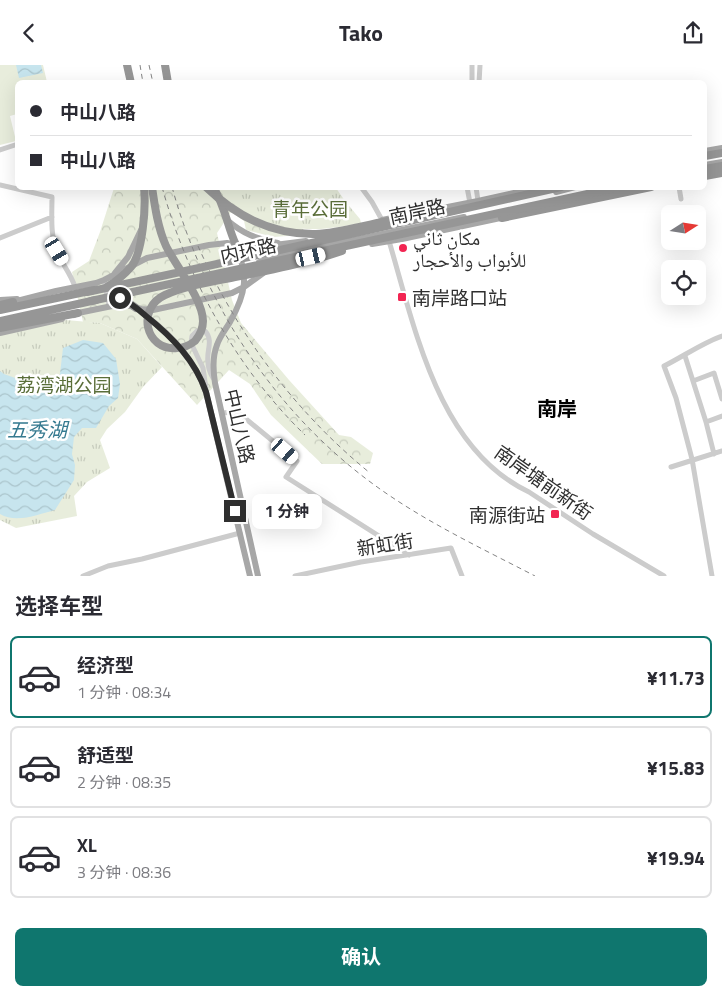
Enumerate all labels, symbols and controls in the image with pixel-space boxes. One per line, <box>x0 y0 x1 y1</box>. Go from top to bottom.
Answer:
text: Tako <box>339 16 383 50</box>
icon: back <box>15 19 43 47</box>
icon: share <box>679 19 707 47</box>
text: 中山八路 <box>60 97 136 126</box>
text: 中山八路 <box>60 145 136 174</box>
street label: 南岸路 <box>386 191 448 231</box>
park label: 青年公园 <box>272 194 348 223</box>
north arrow <box>661 205 706 250</box>
map controls <box>661 205 706 305</box>
place label: مكان ثاني للأبواب والأحجار <box>412 223 526 274</box>
street label: 内环路 <box>217 230 279 270</box>
car <box>42 234 71 268</box>
marker: مكان ثاني للأبواب والأحجار <box>397 242 409 254</box>
car <box>294 246 327 268</box>
button: locate <box>661 260 706 305</box>
place label: 南岸路口站 <box>412 283 507 312</box>
route start <box>109 287 131 309</box>
marker: 南岸路口站 <box>396 291 408 303</box>
park label: 荔湾湖公园 <box>16 370 112 399</box>
street label: 中山八路 <box>217 386 263 466</box>
district label: 南岸 <box>537 393 577 424</box>
water label: 五秀湖 <box>7 414 70 445</box>
car <box>268 435 301 467</box>
street label: 南岸塘前新街 <box>489 437 599 527</box>
callout: 1 分钟 <box>252 493 322 529</box>
text: 1 分钟 <box>265 499 309 523</box>
route end <box>224 500 246 522</box>
place label: 南源街站 <box>469 500 545 529</box>
marker: 南源街站 <box>549 508 561 520</box>
street label: 新虹街 <box>355 525 415 563</box>
text: 选择车型 <box>15 589 103 623</box>
text: 经济型 <box>77 650 134 679</box>
icon: car <box>17 655 62 700</box>
text: ¥11.73 <box>647 663 705 692</box>
text: 1 分钟 · 08:34 <box>77 680 171 704</box>
text: 舒适型 <box>77 740 134 769</box>
icon: car <box>17 745 62 790</box>
text: ¥15.83 <box>647 753 705 782</box>
text: 2 分钟 · 08:35 <box>77 770 171 794</box>
text: XL <box>77 830 97 859</box>
icon: car <box>17 835 62 880</box>
text: ¥19.94 <box>647 843 705 872</box>
text: 3 分钟 · 08:36 <box>77 860 171 884</box>
button: 确认 <box>15 928 707 986</box>

